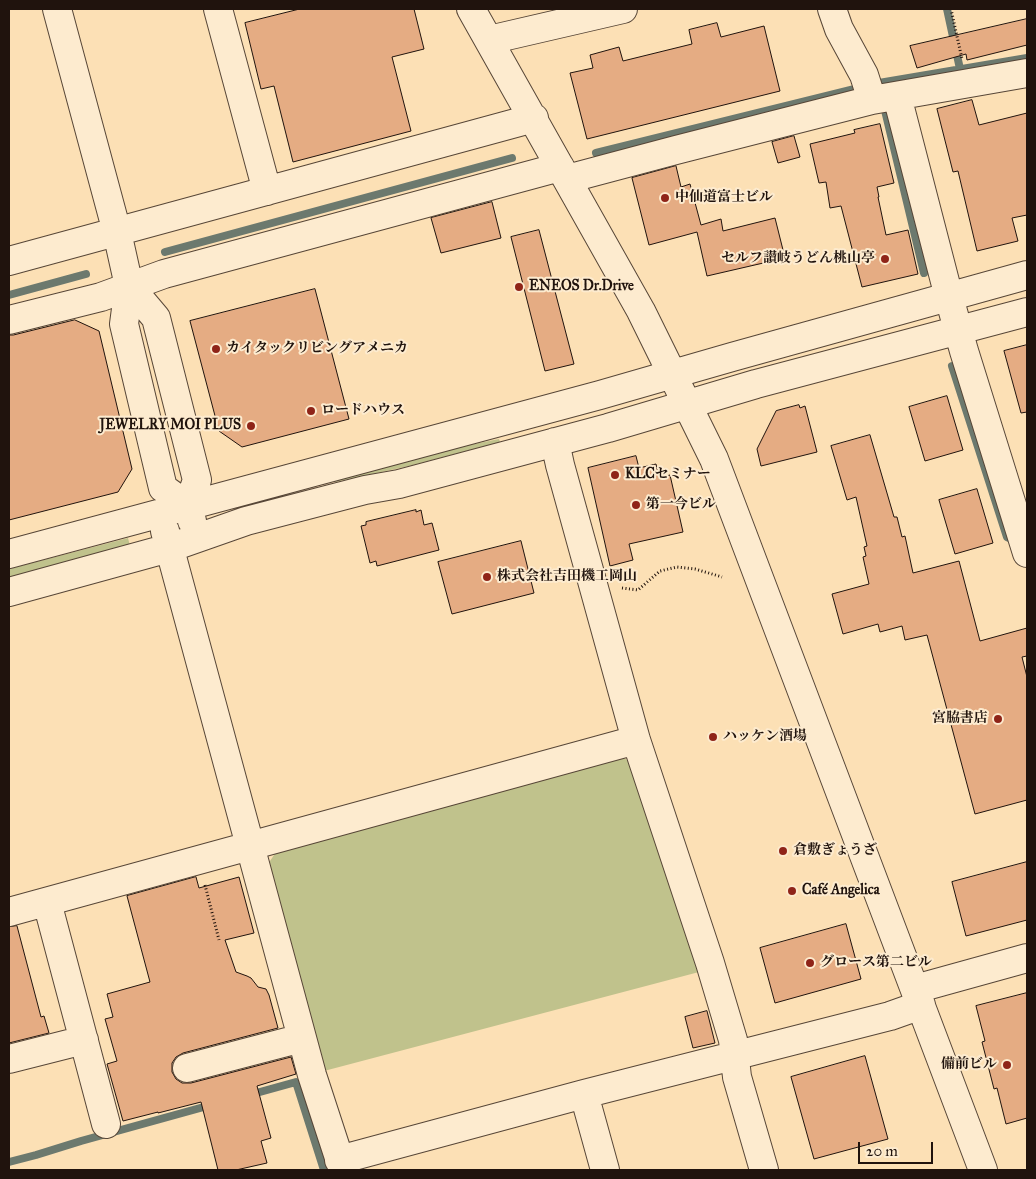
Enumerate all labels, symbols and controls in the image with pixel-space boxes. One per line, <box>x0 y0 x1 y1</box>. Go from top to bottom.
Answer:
place label: 中仙道富士ビル <box>675 190 773 206</box>
marker: 中仙道富士ビル <box>659 192 671 204</box>
place label: セルフ讃岐うどん桃山亭 <box>721 251 875 267</box>
marker: セルフ讃岐うどん桃山亭 <box>879 253 891 265</box>
place label: ENEOS Dr.Drive <box>529 279 634 295</box>
marker: ENEOS Dr.Drive <box>513 281 525 293</box>
place label: カイタックリビングアメニカ <box>226 341 408 357</box>
marker: カイタックリビングアメニカ <box>210 343 222 355</box>
place label: ロードハウス <box>321 403 405 419</box>
marker: ロードハウス <box>305 405 317 417</box>
place label: JEWELRY MOI PLUS <box>100 418 241 434</box>
marker: JEWELRY MOI PLUS <box>245 420 257 432</box>
place label: KLCセミナー <box>625 467 711 483</box>
marker: KLCセミナー <box>609 469 621 481</box>
place label: 第一今ビル <box>646 497 716 513</box>
marker: 第一今ビル <box>630 499 642 511</box>
place label: 株式会社吉田機工岡山 <box>497 569 637 585</box>
marker: 株式会社吉田機工岡山 <box>481 571 493 583</box>
place label: 宮脇書店 <box>932 711 988 727</box>
marker: 宮脇書店 <box>992 713 1004 725</box>
place label: ハッケン酒場 <box>723 729 807 745</box>
marker: ハッケン酒場 <box>707 731 719 743</box>
place label: 倉敷ぎょうざ <box>793 843 877 859</box>
marker: 倉敷ぎょうざ <box>777 845 789 857</box>
place label: Café Angelica <box>802 883 880 899</box>
marker: Café Angelica <box>786 885 798 897</box>
place label: グロース第二ビル <box>820 955 932 971</box>
marker: グロース第二ビル <box>804 957 816 969</box>
place label: 備前ビル <box>941 1057 997 1073</box>
marker: 備前ビル <box>1001 1059 1013 1071</box>
scale bar <box>861 1132 936 1164</box>
text: 20 m <box>866 1142 898 1160</box>

